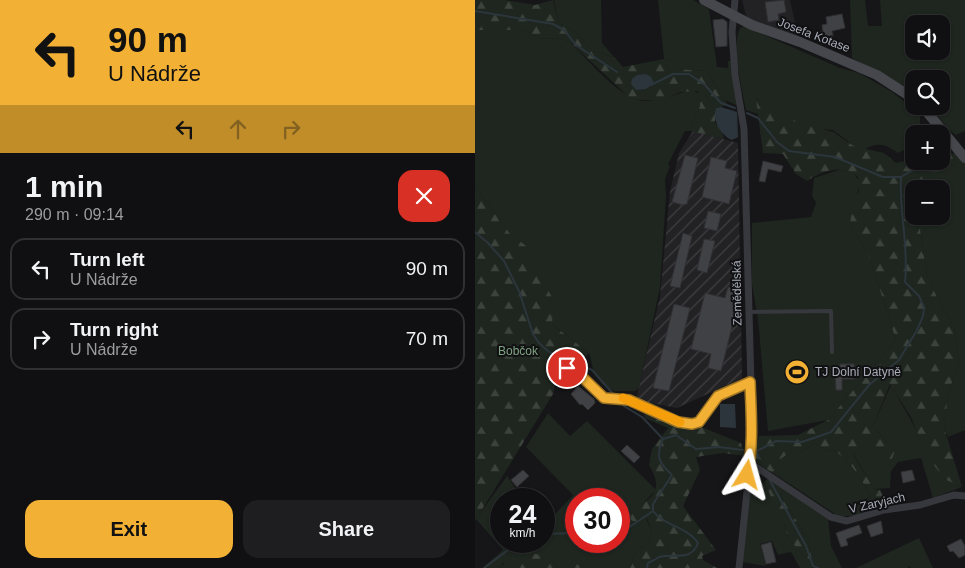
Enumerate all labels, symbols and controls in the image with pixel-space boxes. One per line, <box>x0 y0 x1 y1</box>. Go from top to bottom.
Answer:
street label: Josefa Kotase <box>776 15 852 55</box>
map controls <box>905 15 950 225</box>
button: sound <box>905 15 950 60</box>
icon: left <box>25 20 90 85</box>
text: 90 m <box>108 20 188 59</box>
text: U Nádrže <box>108 61 201 86</box>
button: search <box>905 70 950 115</box>
icon: left <box>171 115 199 143</box>
icon: ahead <box>224 115 252 143</box>
icon: right <box>277 115 305 143</box>
button: + <box>905 125 950 170</box>
text: 1 min <box>25 170 103 203</box>
button: close <box>398 170 450 222</box>
button: − <box>905 180 950 225</box>
text: 290 m · 09:14 <box>25 206 124 223</box>
text: Turn left <box>70 249 145 270</box>
icon: left <box>27 255 55 283</box>
text: 90 m <box>406 258 448 279</box>
street label: Zemědělská <box>729 260 745 326</box>
text: U Nádrže <box>70 271 138 288</box>
text: Turn right <box>70 319 158 340</box>
icon: right <box>27 325 55 353</box>
text: 70 m <box>406 328 448 349</box>
text: U Nádrže <box>70 341 138 358</box>
park label: Bobčok <box>498 344 539 358</box>
pin <box>546 347 588 389</box>
icon: arrive <box>553 354 581 382</box>
sports icon: TJ Dolní Datyně <box>784 359 810 385</box>
place label: TJ Dolní Datyně <box>815 365 901 379</box>
position arrow <box>720 448 772 500</box>
speed limit sign: 30 <box>565 488 630 553</box>
street label: V Zaryjach <box>847 490 907 516</box>
button: Exit <box>25 500 233 558</box>
button: Share <box>243 500 450 558</box>
text: 24 <box>509 500 536 528</box>
text: km/h <box>509 526 536 540</box>

